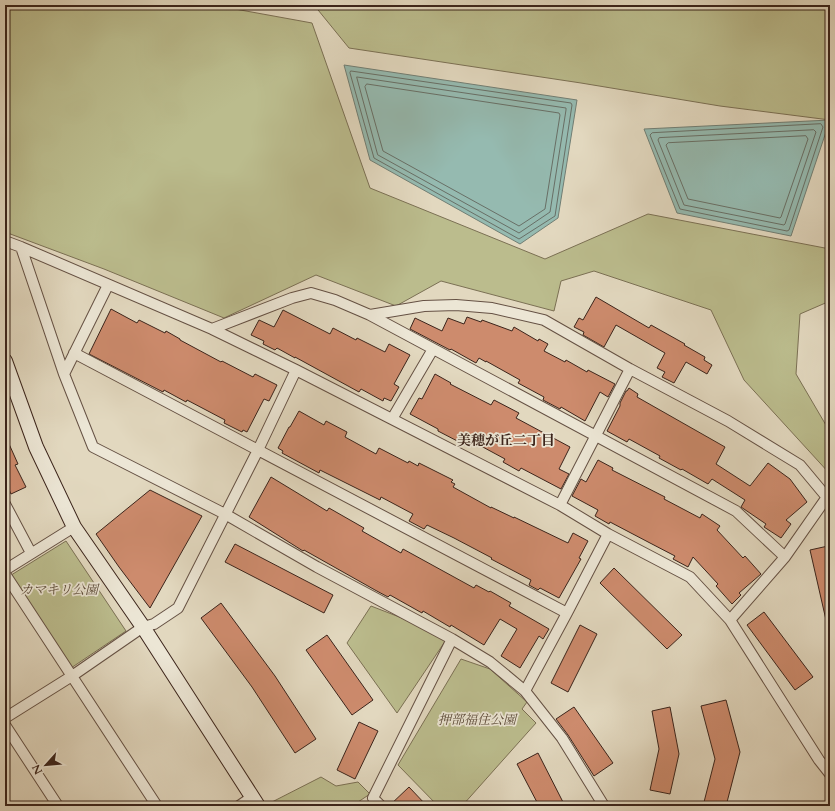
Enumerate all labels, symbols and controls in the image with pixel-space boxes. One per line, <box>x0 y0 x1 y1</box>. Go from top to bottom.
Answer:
district label: 美穂が丘二丁目 <box>457 431 555 450</box>
park label: カマキリ公園 <box>20 581 100 599</box>
park label: 押部福住公園 <box>438 711 518 729</box>
north arrow <box>26 745 66 785</box>
text: N <box>28 761 46 777</box>

